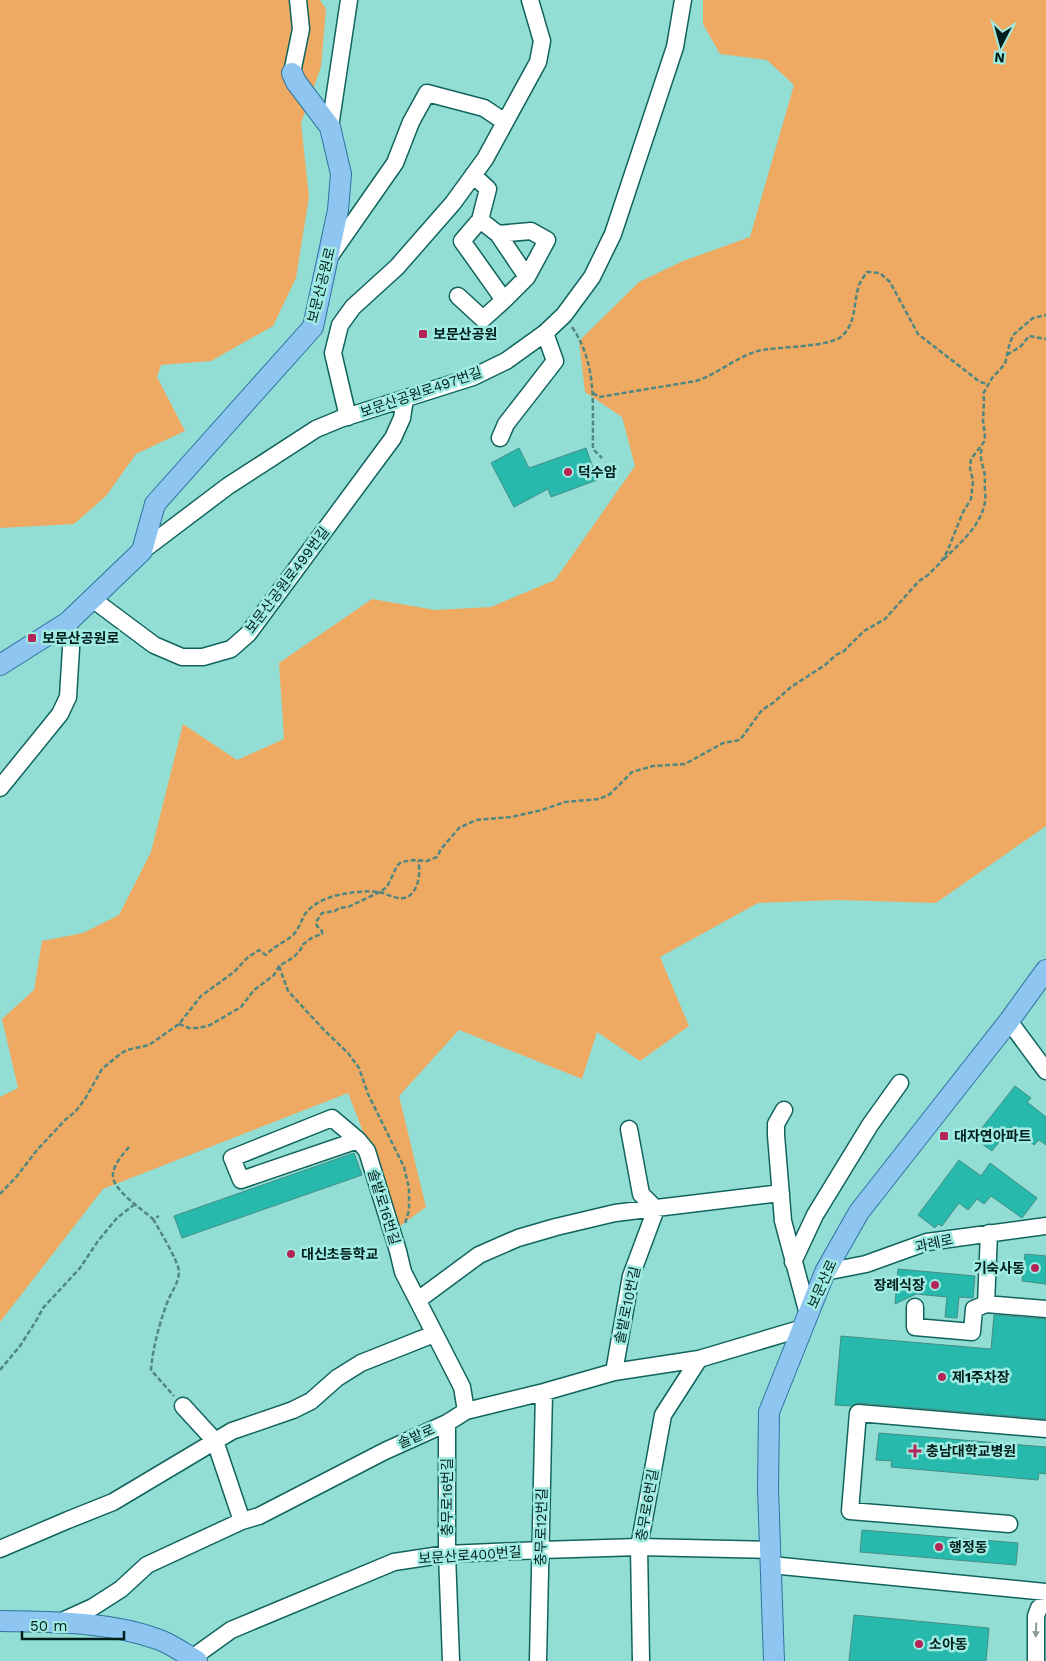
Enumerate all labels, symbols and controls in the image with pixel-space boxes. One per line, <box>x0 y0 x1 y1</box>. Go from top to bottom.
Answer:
north arrow <box>976 20 1026 70</box>
text: N <box>994 49 1006 66</box>
street label: 보문산공원로 <box>304 245 338 324</box>
place label: 보문산공원 <box>433 326 497 342</box>
marker: 보문산공원 <box>417 328 429 340</box>
street label: 보문산공원로497번길 <box>358 364 484 420</box>
place label: 덕수암 <box>578 464 617 480</box>
marker: 덕수암 <box>562 466 574 478</box>
street label: 보문산공원로499번길 <box>242 524 332 636</box>
place label: 보문산공원로 <box>42 630 119 646</box>
marker: 보문산공원로 <box>26 632 38 644</box>
place label: 대자연아파트 <box>954 1128 1031 1144</box>
marker: 대자연아파트 <box>938 1130 950 1142</box>
street label: 솔밭로16번길 <box>365 1167 403 1247</box>
street label: 과례로 <box>913 1231 955 1255</box>
place label: 대신초등학교 <box>301 1246 378 1262</box>
marker: 대신초등학교 <box>285 1248 297 1260</box>
street label: 보문산로 <box>804 1257 840 1311</box>
place label: 기숙사동 <box>973 1260 1025 1276</box>
marker: 기숙사동 <box>1029 1262 1041 1274</box>
street label: 솔밭로10번길 <box>611 1265 643 1345</box>
place label: 장례식장 <box>873 1277 925 1293</box>
marker: 장례식장 <box>929 1279 941 1291</box>
place label: 제1주차장 <box>952 1369 1010 1385</box>
marker: 제1주차장 <box>936 1371 948 1383</box>
street label: 솔밭로 <box>395 1421 437 1451</box>
place label: 충남대학교병원 <box>926 1443 1016 1459</box>
marker: 충남대학교병원 <box>908 1444 922 1458</box>
street label: 충무로16번길 <box>439 1458 455 1536</box>
street label: 충무로6번길 <box>633 1468 661 1542</box>
street label: 충무로12번길 <box>532 1488 550 1566</box>
place label: 행정동 <box>949 1539 988 1555</box>
marker: 행정동 <box>933 1541 945 1553</box>
street label: 보문산로400번길 <box>418 1543 522 1567</box>
scale bar <box>22 1608 125 1640</box>
text: 50 m <box>30 1617 67 1635</box>
one-way arrow <box>1031 1623 1039 1639</box>
place label: 소아동 <box>929 1636 968 1652</box>
marker: 소아동 <box>913 1638 925 1650</box>

